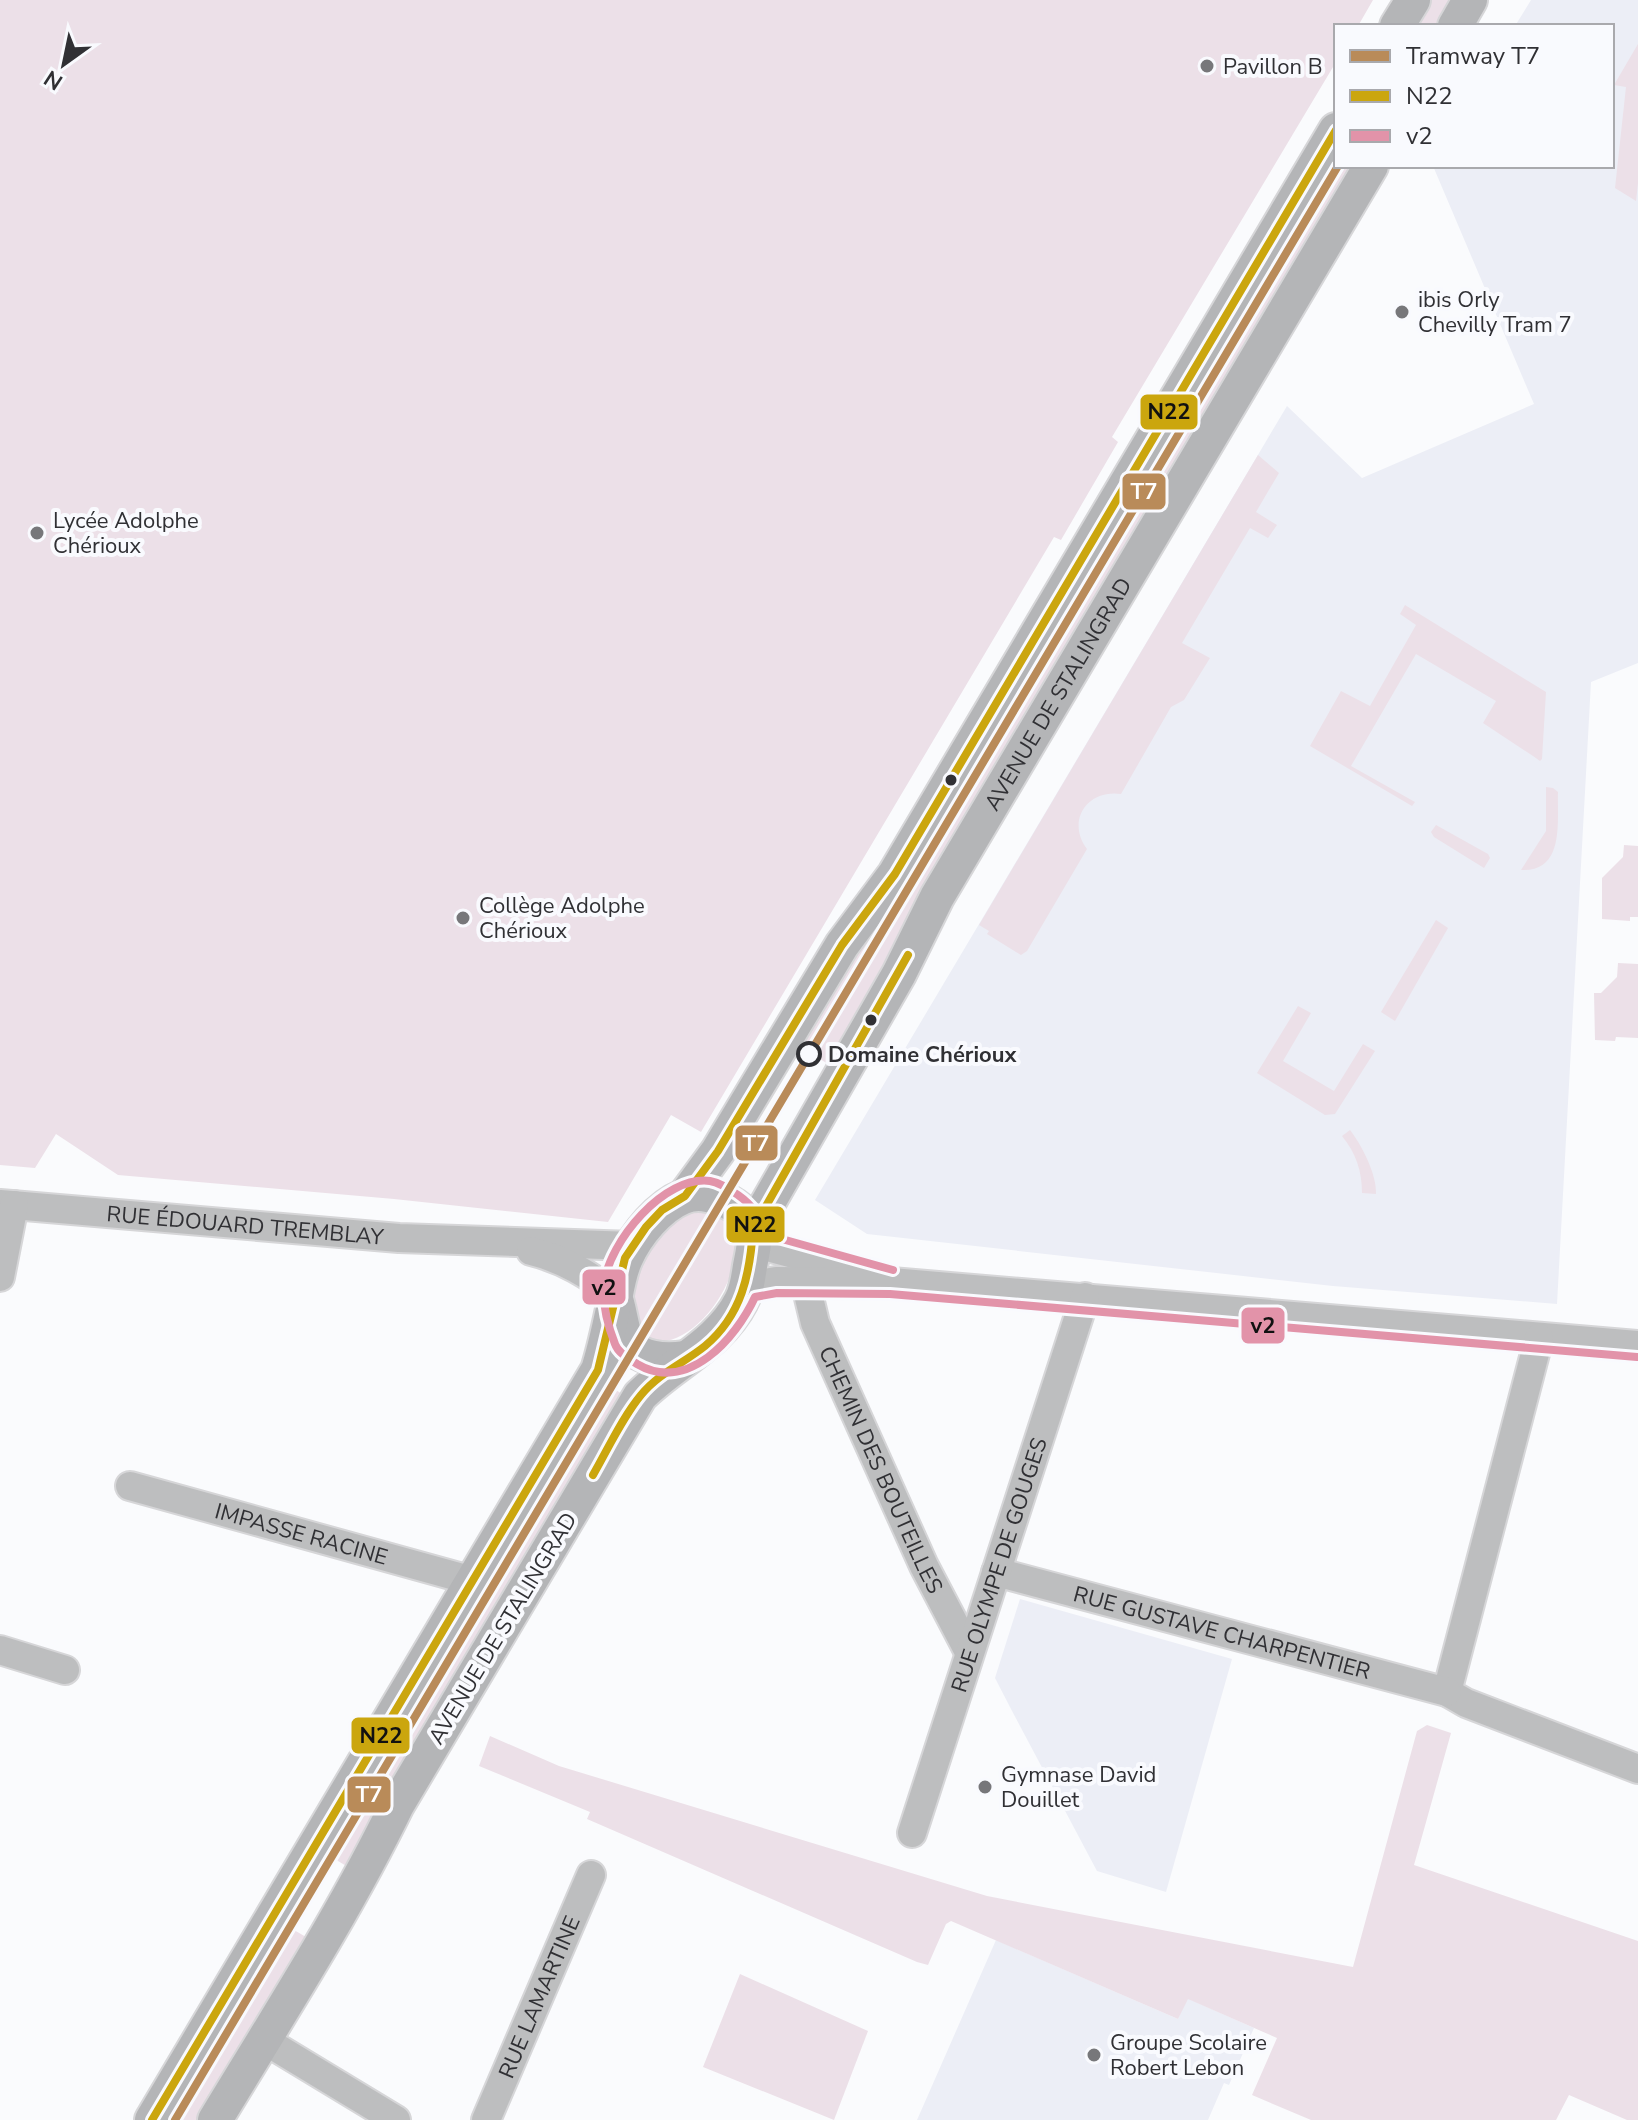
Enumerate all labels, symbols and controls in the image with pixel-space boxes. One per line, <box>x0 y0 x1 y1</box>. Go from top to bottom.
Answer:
north arrow <box>24 24 104 104</box>
legend <box>1334 24 1614 168</box>
text: Tramway T7 <box>1406 40 1540 72</box>
place label: Pavillon B <box>1223 52 1323 82</box>
marker: Pavillon B <box>1198 57 1216 75</box>
text: N <box>39 63 69 97</box>
text: N22 <box>1406 80 1453 112</box>
text: v2 <box>1406 120 1433 152</box>
place label: ibis Orly Chevilly Tram 7 <box>1418 285 1572 340</box>
marker: ibis Orly Chevilly Tram 7 <box>1393 303 1411 321</box>
line badge: N22 <box>1139 393 1199 431</box>
text: N22 <box>1148 397 1190 427</box>
line badge: T7 <box>1121 472 1167 511</box>
text: T7 <box>1131 477 1157 507</box>
place label: Lycée Adolphe Chérioux <box>53 506 199 561</box>
marker: Lycée Adolphe Chérioux <box>28 524 46 542</box>
street label: AVENUE DE STALINGRAD <box>978 572 1139 816</box>
unlabelled marker <box>943 772 959 788</box>
place label: Collège Adolphe Chérioux <box>479 891 645 946</box>
marker: Collège Adolphe Chérioux <box>454 909 472 927</box>
unlabelled marker <box>863 1012 879 1028</box>
place label: Domaine Chérioux <box>828 1040 1017 1070</box>
marker: Domaine Chérioux <box>797 1042 821 1066</box>
line badge: T7 <box>734 1124 779 1162</box>
text: T7 <box>743 1129 769 1159</box>
street label: RUE ÉDOUARD TREMBLAY <box>105 1199 385 1253</box>
line badge: N22 <box>725 1205 786 1244</box>
text: N22 <box>734 1210 776 1240</box>
line badge: v2 <box>581 1268 627 1306</box>
text: v2 <box>591 1273 616 1303</box>
line badge: v2 <box>1240 1306 1286 1345</box>
text: v2 <box>1250 1311 1275 1341</box>
street label: CHEMIN DES BOUTEILLES <box>811 1342 950 1599</box>
street label: RUE OLYMPE DE GOUGES <box>944 1434 1055 1696</box>
street label: IMPASSE RACINE <box>211 1496 391 1573</box>
street label: AVENUE DE STALINGRAD <box>422 1507 584 1750</box>
street label: RUE GUSTAVE CHARPENTIER <box>1070 1579 1374 1687</box>
line badge: N22 <box>350 1716 411 1755</box>
text: N22 <box>360 1721 402 1751</box>
place label: Gymnase David Douillet <box>1001 1760 1156 1815</box>
line badge: T7 <box>346 1775 392 1814</box>
marker: Gymnase David Douillet <box>976 1778 994 1796</box>
text: T7 <box>356 1780 382 1810</box>
street label: RUE LAMARTINE <box>492 1911 588 2083</box>
place label: Groupe Scolaire Robert Lebon <box>1110 2028 1267 2083</box>
marker: Groupe Scolaire Robert Lebon <box>1085 2046 1103 2064</box>

